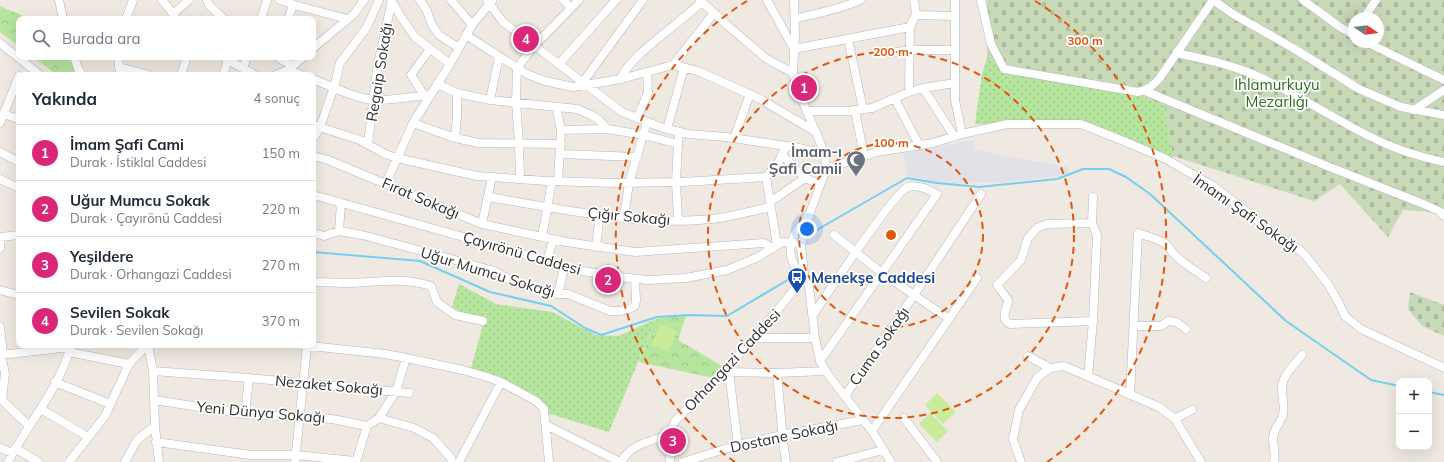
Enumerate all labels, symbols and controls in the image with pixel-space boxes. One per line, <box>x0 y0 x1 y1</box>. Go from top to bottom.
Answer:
north arrow <box>1348 12 1384 48</box>
search box <box>16 16 316 60</box>
street label: Regaip Sokağı <box>362 21 396 123</box>
pin: 4 <box>513 24 539 54</box>
icon: search <box>30 27 52 49</box>
text: Burada ara <box>62 29 141 48</box>
text: 300 m <box>1067 33 1103 48</box>
text: 200 m <box>873 44 909 59</box>
pin: 1 <box>791 73 817 103</box>
park label: Ihlamurkuyu Mezarlığı <box>1234 75 1320 111</box>
text: Yakında <box>32 88 97 109</box>
text: 4 sonuç <box>253 90 300 106</box>
text: İmam Şafi Cami <box>70 135 184 154</box>
text: 100 m <box>873 135 909 150</box>
place label: İmam-ı Şafi Camii <box>769 142 842 178</box>
text: 1 <box>41 145 49 161</box>
text: 150 m <box>262 145 300 161</box>
mosque icon: İmam-ı Şafi Camii <box>845 149 867 177</box>
text: Durak · İstiklal Caddesi <box>70 154 206 170</box>
street label: İmamı Şafi Sokağı <box>1189 169 1303 257</box>
street label: Fırat Sokağı <box>379 173 463 223</box>
text: Uğur Mumcu Sokak <box>70 191 210 210</box>
text: 2 <box>41 201 49 217</box>
text: 220 m <box>262 201 300 217</box>
street label: Çığır Sokağı <box>587 203 671 229</box>
text: Durak · Çayırönü Caddesi <box>70 210 222 226</box>
your location <box>797 219 817 239</box>
street label: Çayırönü Caddesi <box>461 227 583 279</box>
centre of rings <box>884 228 898 242</box>
street label: Uğur Mumcu Sokağı <box>418 242 558 302</box>
text: Yeşildere <box>70 247 133 266</box>
text: 3 <box>41 257 49 273</box>
text: 270 m <box>262 257 300 273</box>
pin: 2 <box>595 265 621 295</box>
text: Durak · Orhangazi Caddesi <box>70 266 232 282</box>
bus stop icon: Menekşe Caddesi <box>786 266 808 294</box>
place label: Menekşe Caddesi <box>811 268 935 287</box>
text: Sevilen Sokak <box>70 303 170 322</box>
street label: Cuma Sokağı <box>845 303 913 389</box>
street label: Orhangazi Caddesi <box>680 305 784 415</box>
text: 4 <box>41 313 49 329</box>
text: 370 m <box>262 313 300 329</box>
text: Durak · Sevilen Sokağı <box>70 322 203 338</box>
street label: Nezaket Sokağı <box>274 371 384 399</box>
map controls <box>1396 378 1432 450</box>
button: + <box>1396 378 1432 414</box>
street label: Yeni Dünya Sokağı <box>195 397 326 427</box>
button: − <box>1396 414 1432 450</box>
street label: Dostane Sokağı <box>729 415 839 457</box>
pin: 3 <box>660 426 686 456</box>

